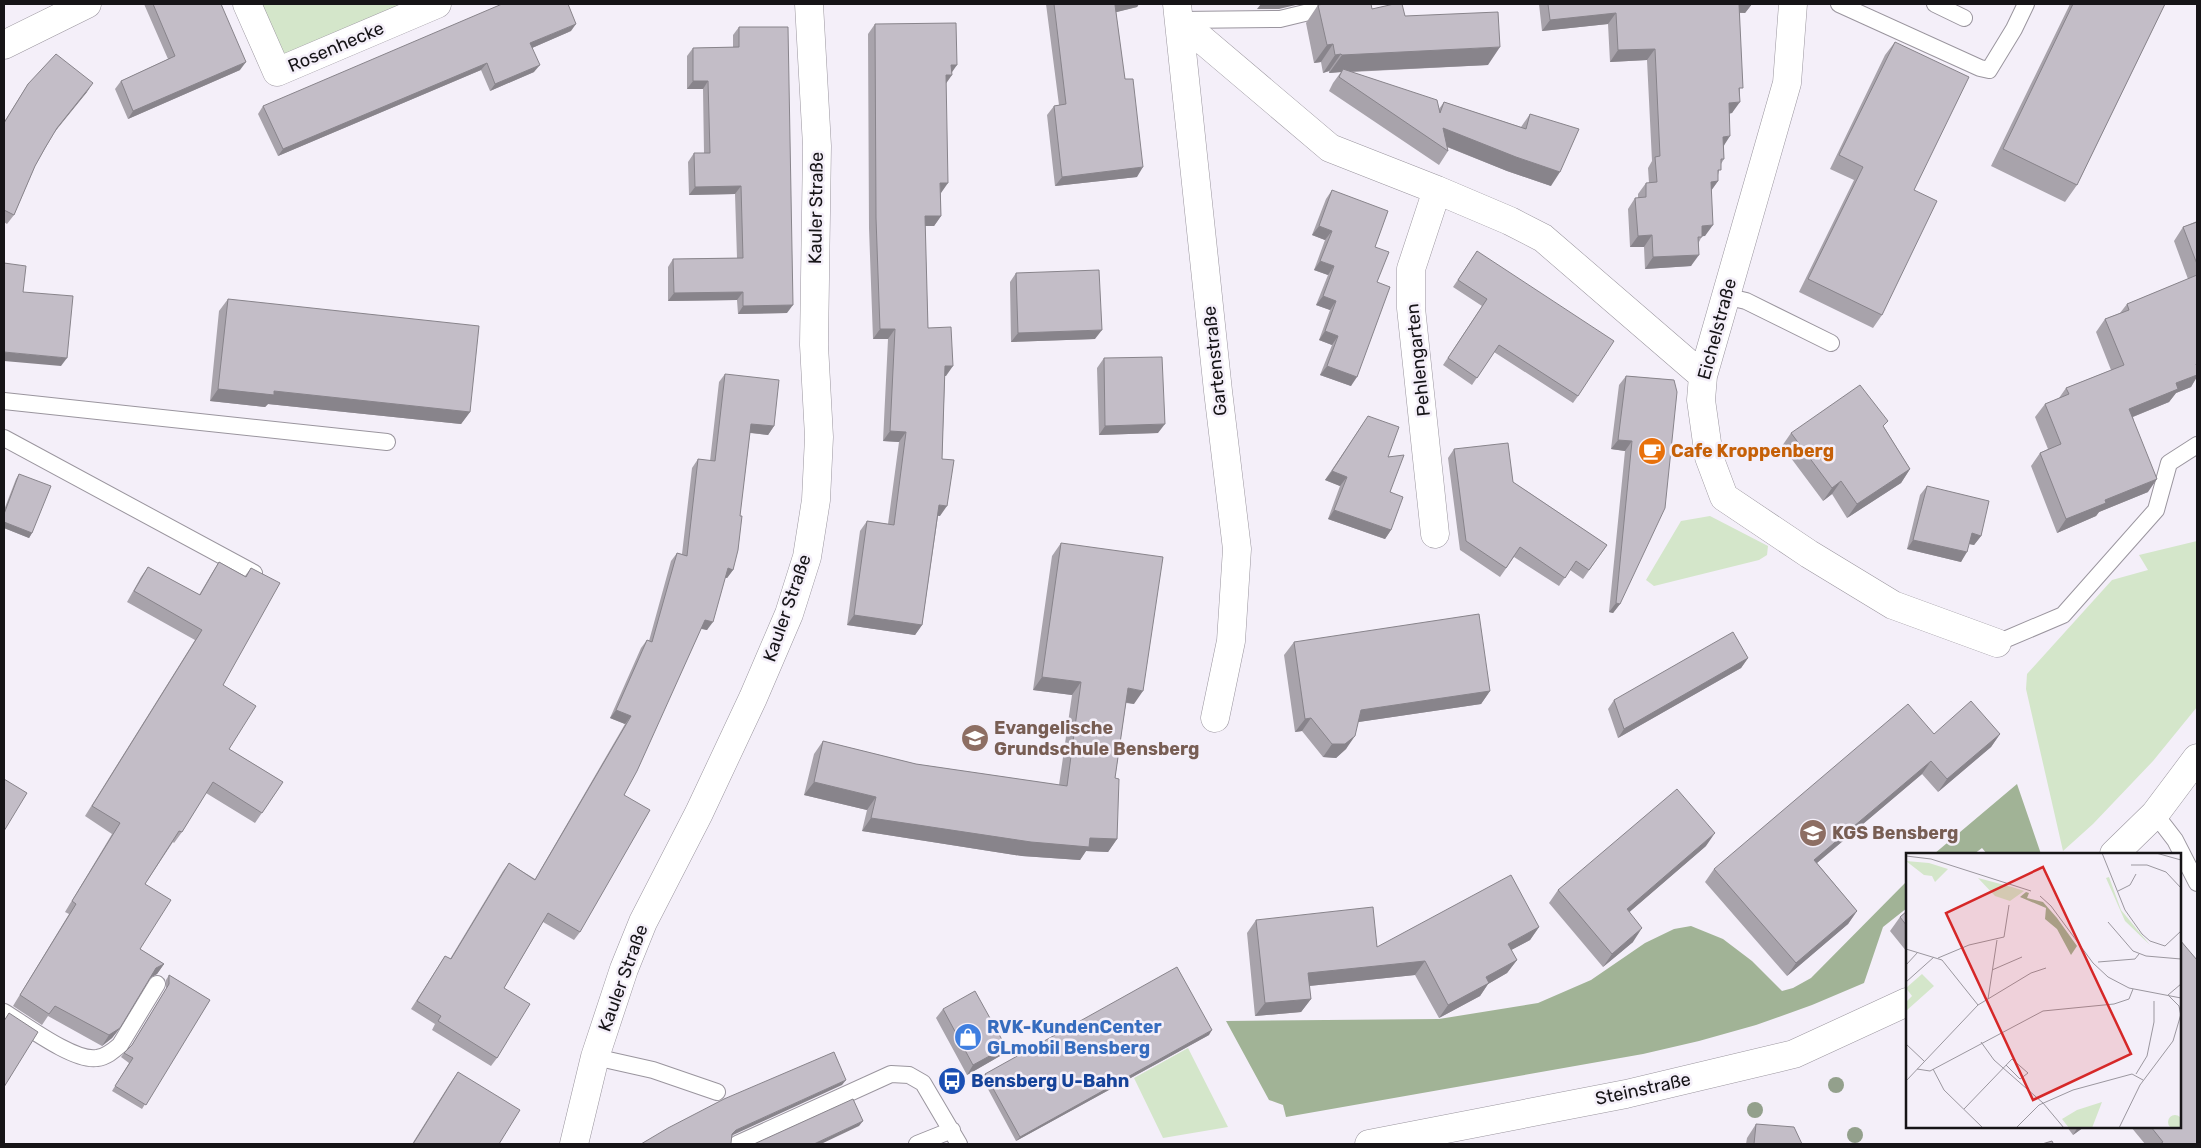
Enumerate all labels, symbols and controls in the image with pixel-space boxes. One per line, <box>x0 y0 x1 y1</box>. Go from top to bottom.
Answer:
street label: Rosenhecke <box>285 17 387 77</box>
street label: Kauler Straße <box>804 152 828 264</box>
street label: Eichelstraße <box>1693 276 1741 382</box>
street label: Pehlengarten <box>1401 302 1435 418</box>
street label: Gartenstraße <box>1198 305 1232 417</box>
cafe icon: Cafe Kroppenberg <box>1637 436 1667 466</box>
place label: Cafe Kroppenberg <box>1671 440 1834 462</box>
street label: Kauler Straße <box>758 551 816 665</box>
place label: Evangelische Grundschule Bensberg <box>994 717 1200 760</box>
school or university icon: Evangelische Grundschule Bensberg <box>960 723 990 753</box>
school or university icon: KGS Bensberg <box>1798 818 1828 848</box>
place label: KGS Bensberg <box>1832 822 1958 844</box>
inset map <box>1906 853 2181 1128</box>
street label: Kauler Straße <box>593 921 653 1035</box>
place label: RVK-KundenCenter GLmobil Bensberg <box>987 1016 1162 1059</box>
shop icon: RVK-KundenCenter GLmobil Bensberg <box>953 1022 983 1052</box>
bus stop icon: Bensberg U-Bahn <box>937 1066 967 1096</box>
street label: Steinstraße <box>1593 1068 1693 1110</box>
place label: Bensberg U-Bahn <box>971 1070 1129 1092</box>

